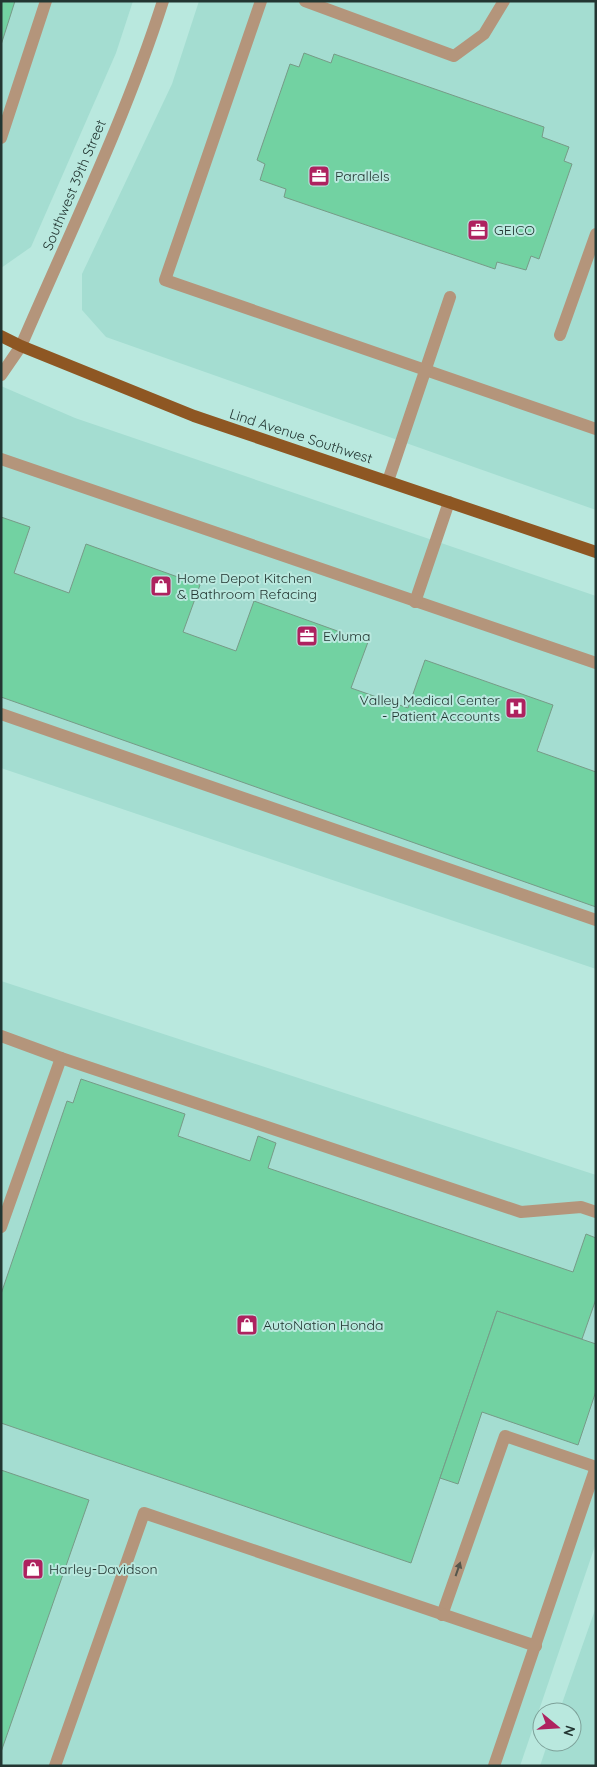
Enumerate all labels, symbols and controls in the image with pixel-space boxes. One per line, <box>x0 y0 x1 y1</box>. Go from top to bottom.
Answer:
street label: Southwest 39th Street <box>38 117 110 253</box>
office icon: Parallels <box>307 164 331 188</box>
place label: Parallels <box>335 167 389 185</box>
office icon: GEICO <box>466 218 490 242</box>
place label: GEICO <box>494 221 535 239</box>
street label: Lind Avenue Southwest <box>227 404 375 468</box>
place label: Home Depot Kitchen & Bathroom Refacing <box>177 569 317 603</box>
shop icon: Home Depot Kitchen & Bathroom Refacing <box>149 574 173 598</box>
office icon: Evluma <box>295 624 319 648</box>
place label: Evluma <box>323 627 371 645</box>
place label: Valley Medical Center - Patient Accounts <box>360 691 501 725</box>
hospital icon: Valley Medical Center - Patient Accounts <box>504 696 528 720</box>
shop icon: AutoNation Honda <box>235 1313 259 1337</box>
place label: AutoNation Honda <box>263 1316 383 1334</box>
shop icon: Harley-Davidson <box>21 1557 45 1581</box>
place label: Harley-Davidson <box>49 1560 158 1578</box>
one-way arrow <box>454 1561 462 1576</box>
north arrow <box>532 1702 582 1752</box>
text: N <box>559 1723 580 1739</box>

